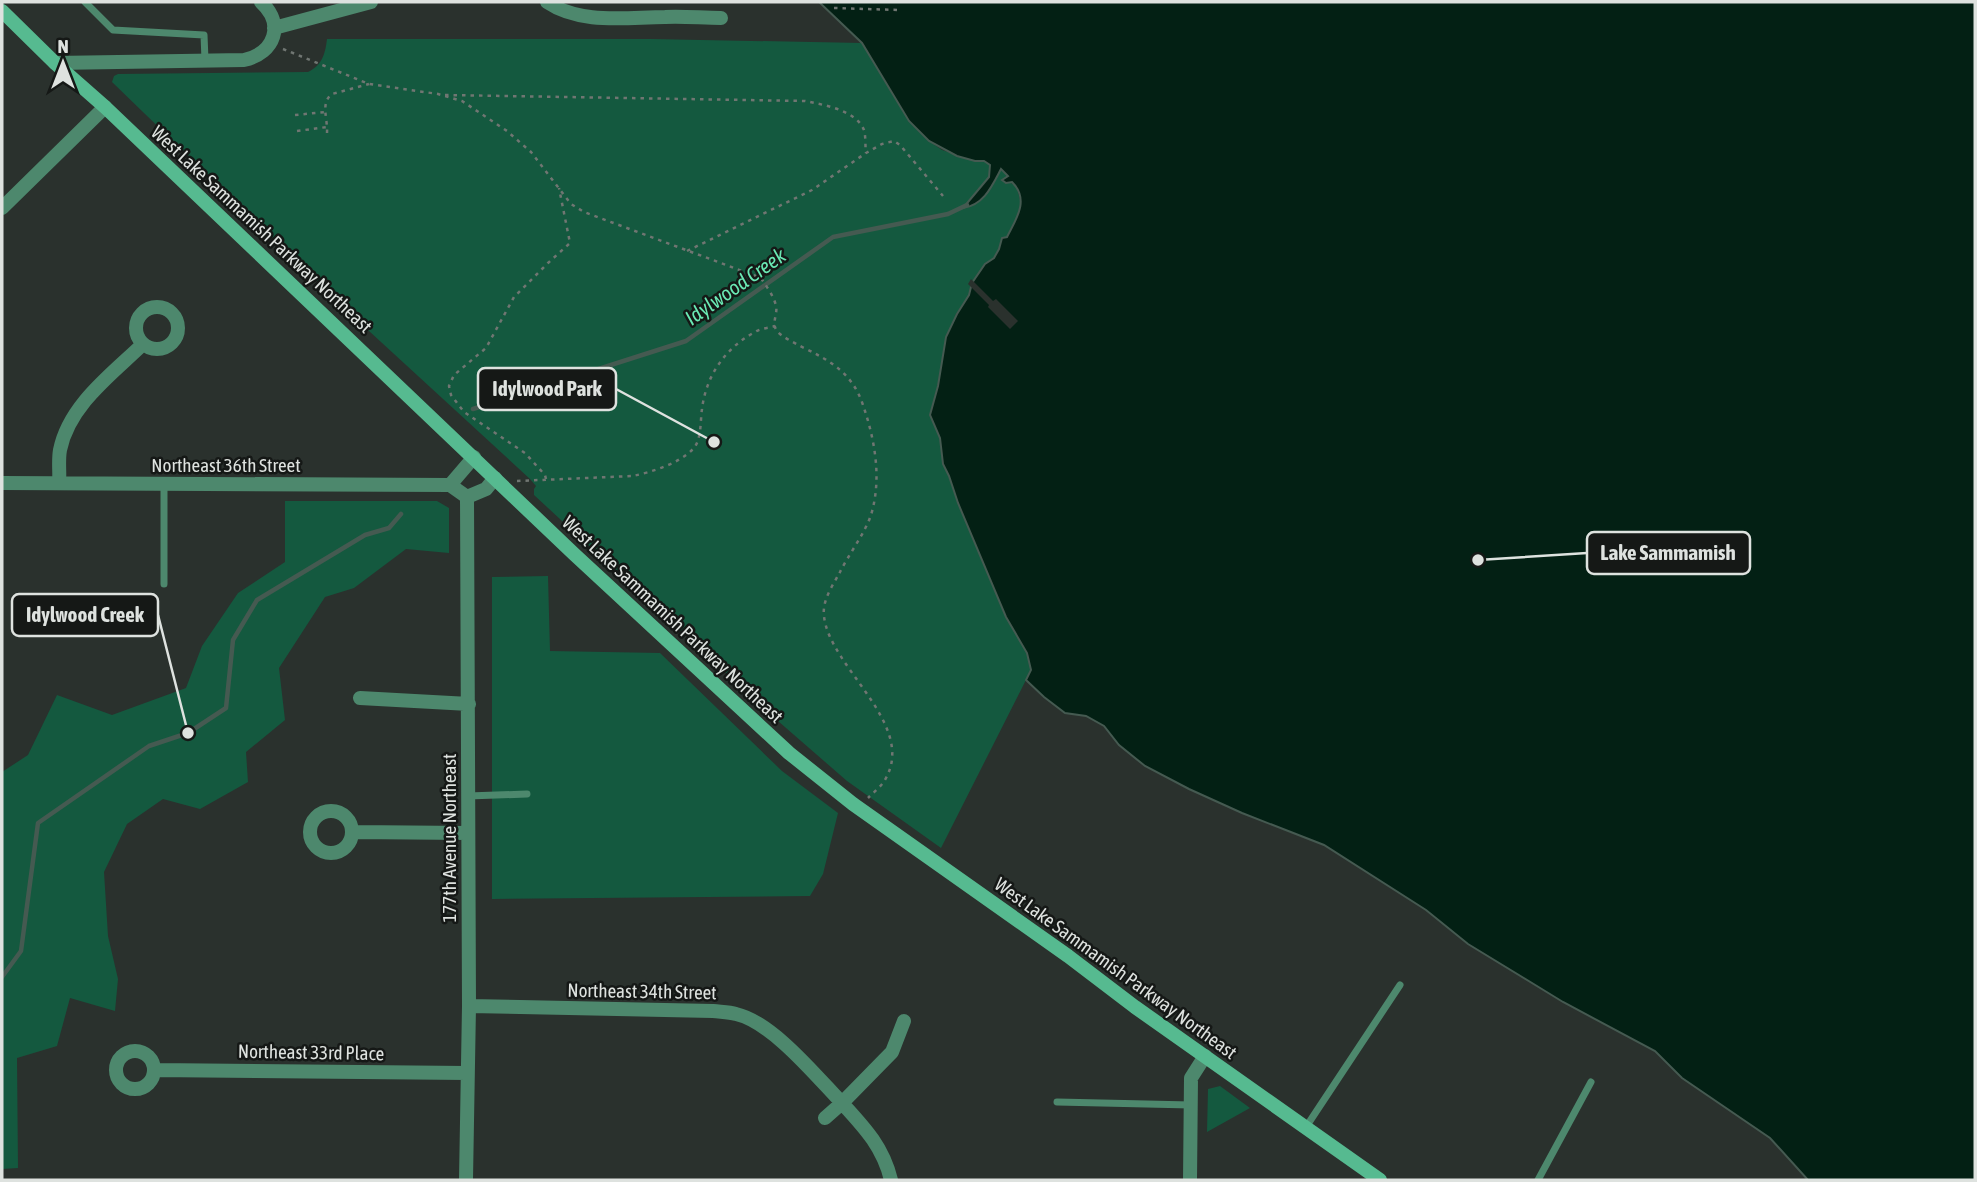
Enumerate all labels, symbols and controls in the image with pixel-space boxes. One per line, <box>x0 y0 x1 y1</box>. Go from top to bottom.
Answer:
north arrow <box>28 28 98 98</box>
text: N <box>57 35 69 57</box>
street label: West Lake Sammamish Parkway Northeast <box>147 121 377 337</box>
water label: Idylwood Creek <box>680 242 790 329</box>
callout: Idylwood Park <box>478 368 616 410</box>
text: Idylwood Park <box>492 376 602 400</box>
street label: Northeast 36th Street <box>151 454 301 476</box>
street label: West Lake Sammamish Parkway Northeast <box>558 511 788 727</box>
callout: Lake Sammamish <box>1587 532 1750 574</box>
text: Lake Sammamish <box>1600 540 1736 564</box>
callout: Idylwood Creek <box>12 594 158 636</box>
text: Idylwood Creek <box>26 602 145 626</box>
street label: 177th Avenue Northeast <box>438 753 460 923</box>
street label: West Lake Sammamish Parkway Northeast <box>991 873 1241 1063</box>
street label: Northeast 34th Street <box>567 979 717 1003</box>
street label: Northeast 33rd Place <box>238 1040 384 1064</box>

